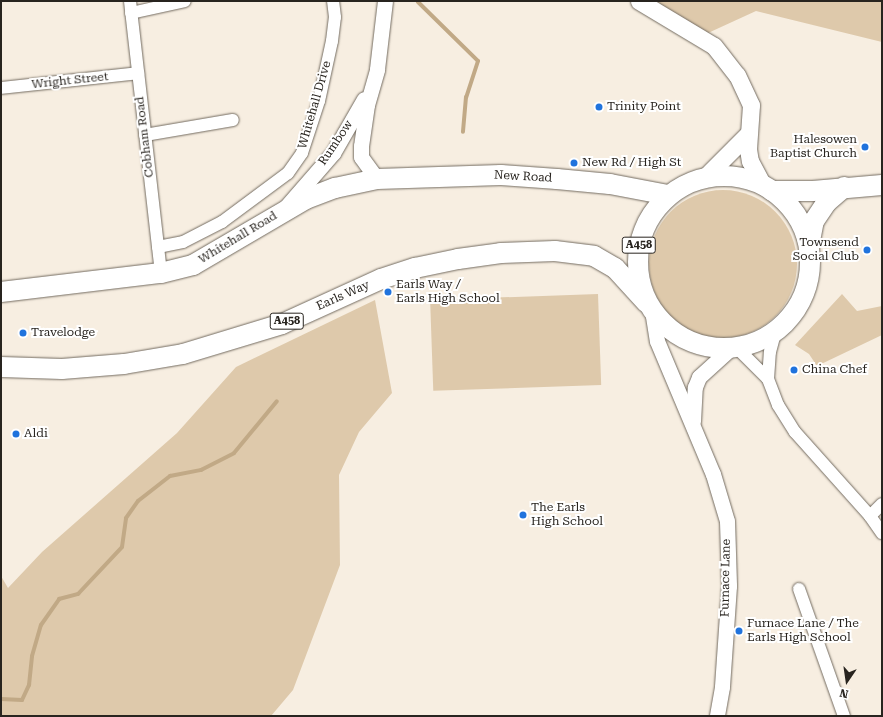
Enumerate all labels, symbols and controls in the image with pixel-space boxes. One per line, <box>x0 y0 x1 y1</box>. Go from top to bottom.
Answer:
street label: Whitehall Drive <box>296 59 334 151</box>
street label: Wright Street <box>31 70 109 92</box>
street label: Cobham Road <box>133 96 157 178</box>
place label: Trinity Point <box>607 100 681 114</box>
marker: Trinity Point <box>594 102 604 112</box>
street label: Rumbow <box>316 118 356 168</box>
place label: Halesowen Baptist Church <box>770 133 857 161</box>
marker: Halesowen Baptist Church <box>860 142 870 152</box>
place label: New Rd / High St <box>582 156 681 170</box>
marker: New Rd / High St <box>569 158 579 168</box>
street label: New Road <box>493 168 553 186</box>
street label: Whitehall Road <box>196 209 280 267</box>
road number: A458 <box>621 236 657 254</box>
place label: Townsend Social Club <box>793 236 859 264</box>
marker: Townsend Social Club <box>862 245 872 255</box>
street label: Earls Way <box>314 278 372 314</box>
place label: Earls Way / Earls High School <box>396 278 500 306</box>
marker: Earls Way / Earls High School <box>383 287 393 297</box>
road number: A458 <box>269 312 305 330</box>
place label: Travelodge <box>31 326 95 340</box>
marker: Travelodge <box>18 328 28 338</box>
place label: China Chef <box>802 363 867 377</box>
marker: China Chef <box>789 365 799 375</box>
place label: Aldi <box>24 427 48 441</box>
marker: Aldi <box>11 429 21 439</box>
place label: The Earls High School <box>531 501 603 529</box>
marker: The Earls High School <box>518 510 528 520</box>
street label: Furnace Lane <box>718 539 734 617</box>
place label: Furnace Lane / The Earls High School <box>747 617 859 645</box>
marker: Furnace Lane / The Earls High School <box>734 626 744 636</box>
north arrow <box>827 661 867 701</box>
text: N <box>839 686 850 700</box>

